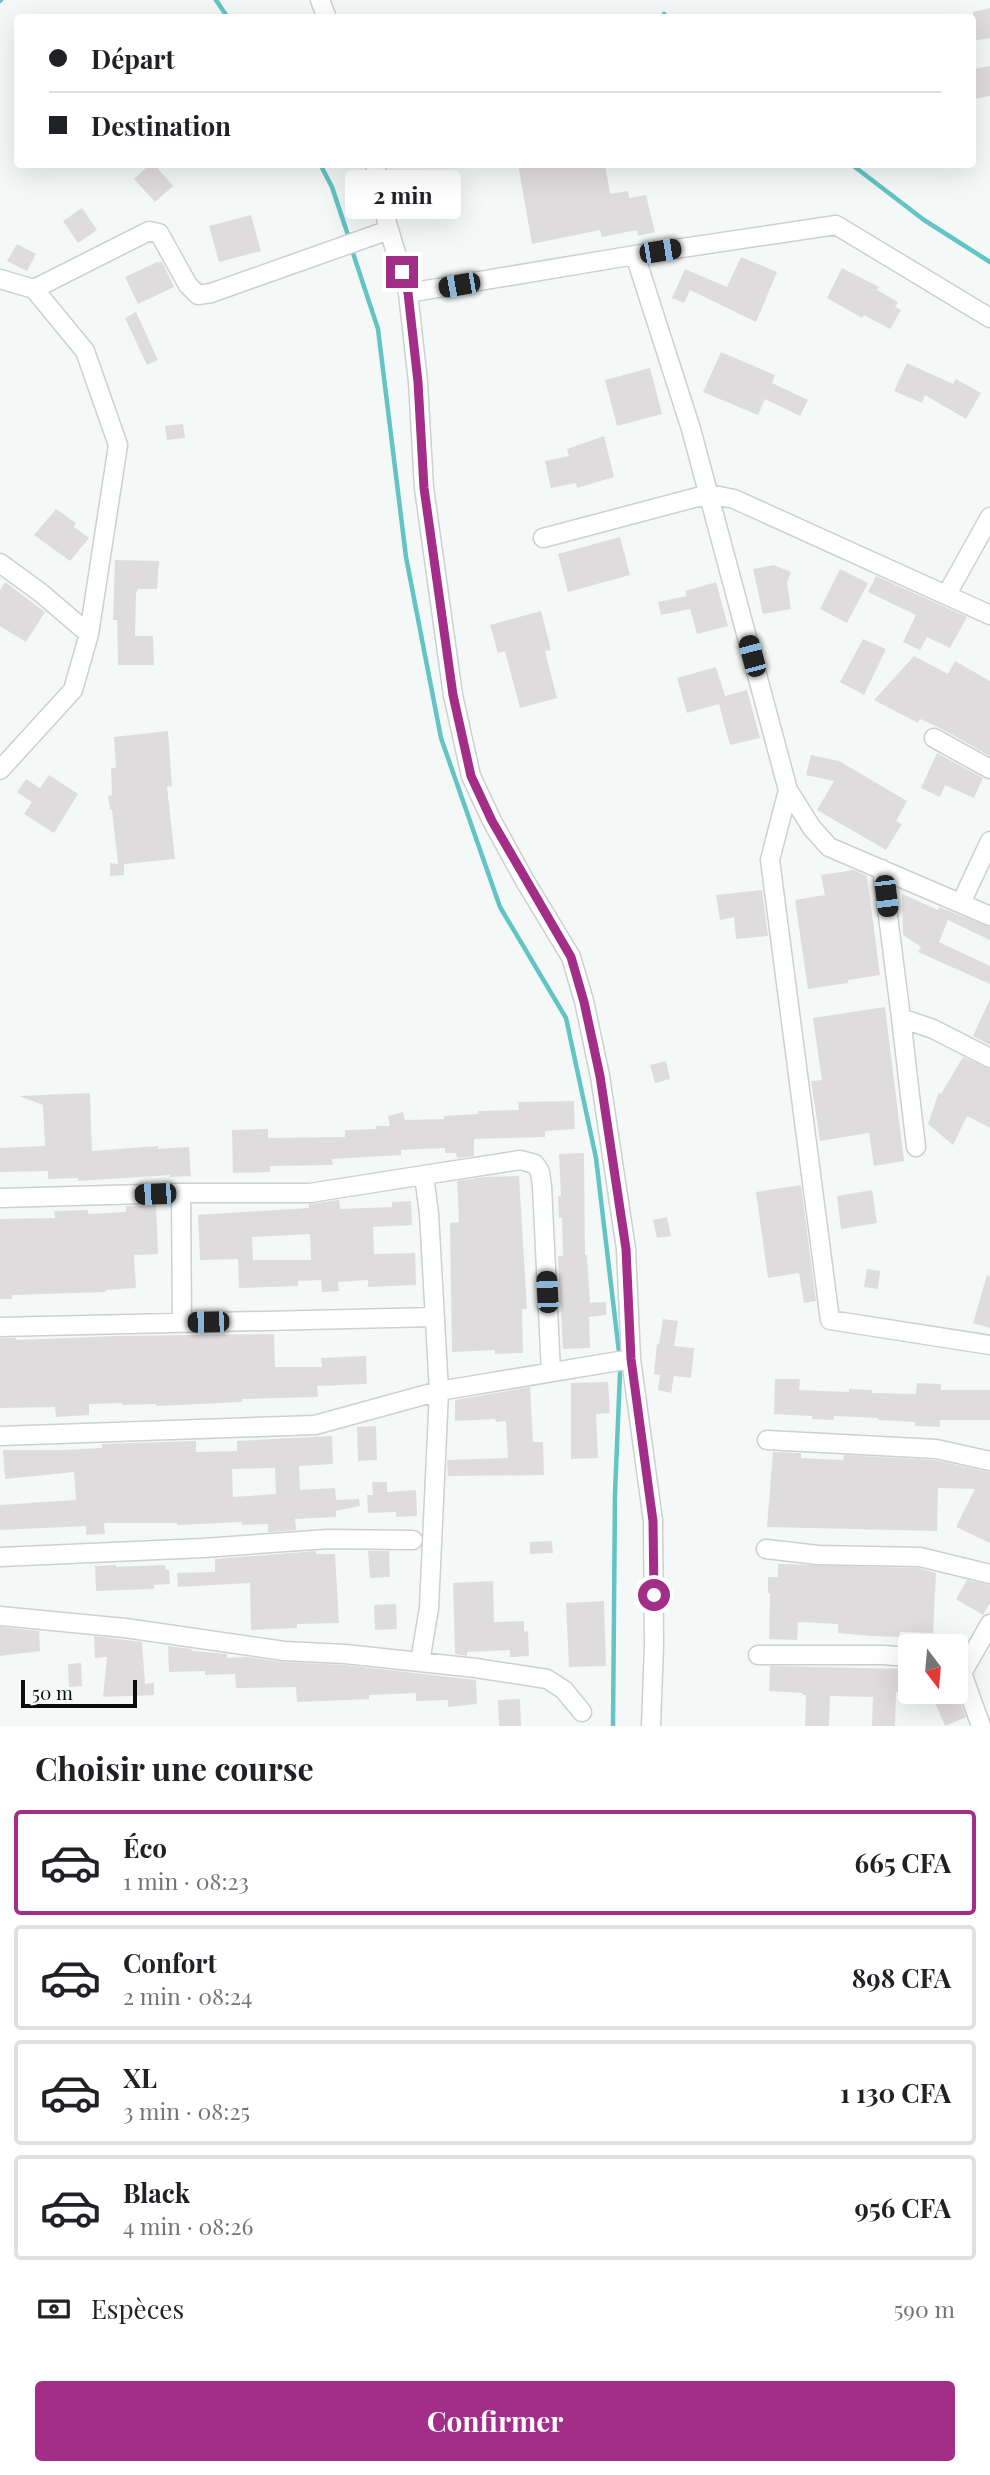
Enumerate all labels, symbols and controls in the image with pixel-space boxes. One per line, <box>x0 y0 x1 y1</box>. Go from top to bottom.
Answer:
text: Départ <box>91 41 175 76</box>
text: Destination <box>91 108 231 143</box>
callout: 2 min <box>344 170 460 219</box>
text: 2 min <box>373 179 433 210</box>
car <box>638 237 683 265</box>
route end <box>386 256 418 288</box>
car <box>437 271 482 299</box>
car <box>737 633 768 679</box>
car <box>874 874 899 918</box>
car <box>134 1183 177 1205</box>
car <box>536 1270 559 1314</box>
car <box>187 1311 230 1333</box>
route start <box>638 1579 670 1611</box>
north arrow <box>898 1634 968 1704</box>
map controls <box>898 1634 968 1704</box>
scale bar <box>21 1677 136 1709</box>
text: 50 m <box>32 1679 73 1705</box>
text: Choisir une course <box>35 1746 314 1789</box>
text: Éco <box>123 1830 167 1865</box>
icon: car <box>39 1831 102 1894</box>
text: 665 CFA <box>855 1845 951 1880</box>
text: 1 min · 08:23 <box>123 1865 249 1896</box>
text: Confort <box>123 1945 217 1980</box>
icon: car <box>39 1946 102 2009</box>
text: 898 CFA <box>852 1960 951 1995</box>
text: 2 min · 08:24 <box>123 1980 252 2011</box>
text: XL <box>123 2060 157 2095</box>
icon: car <box>39 2061 102 2124</box>
text: 1 130 CFA <box>840 2075 951 2110</box>
text: 3 min · 08:25 <box>123 2095 250 2126</box>
text: Black <box>123 2175 190 2210</box>
icon: car <box>39 2176 102 2239</box>
text: 956 CFA <box>854 2190 951 2225</box>
text: 4 min · 08:26 <box>123 2210 253 2241</box>
icon: cash <box>35 2290 73 2328</box>
text: Espèces <box>91 2291 184 2326</box>
text: 590 m <box>894 2293 955 2324</box>
button: Confirmer <box>35 2381 955 2461</box>

